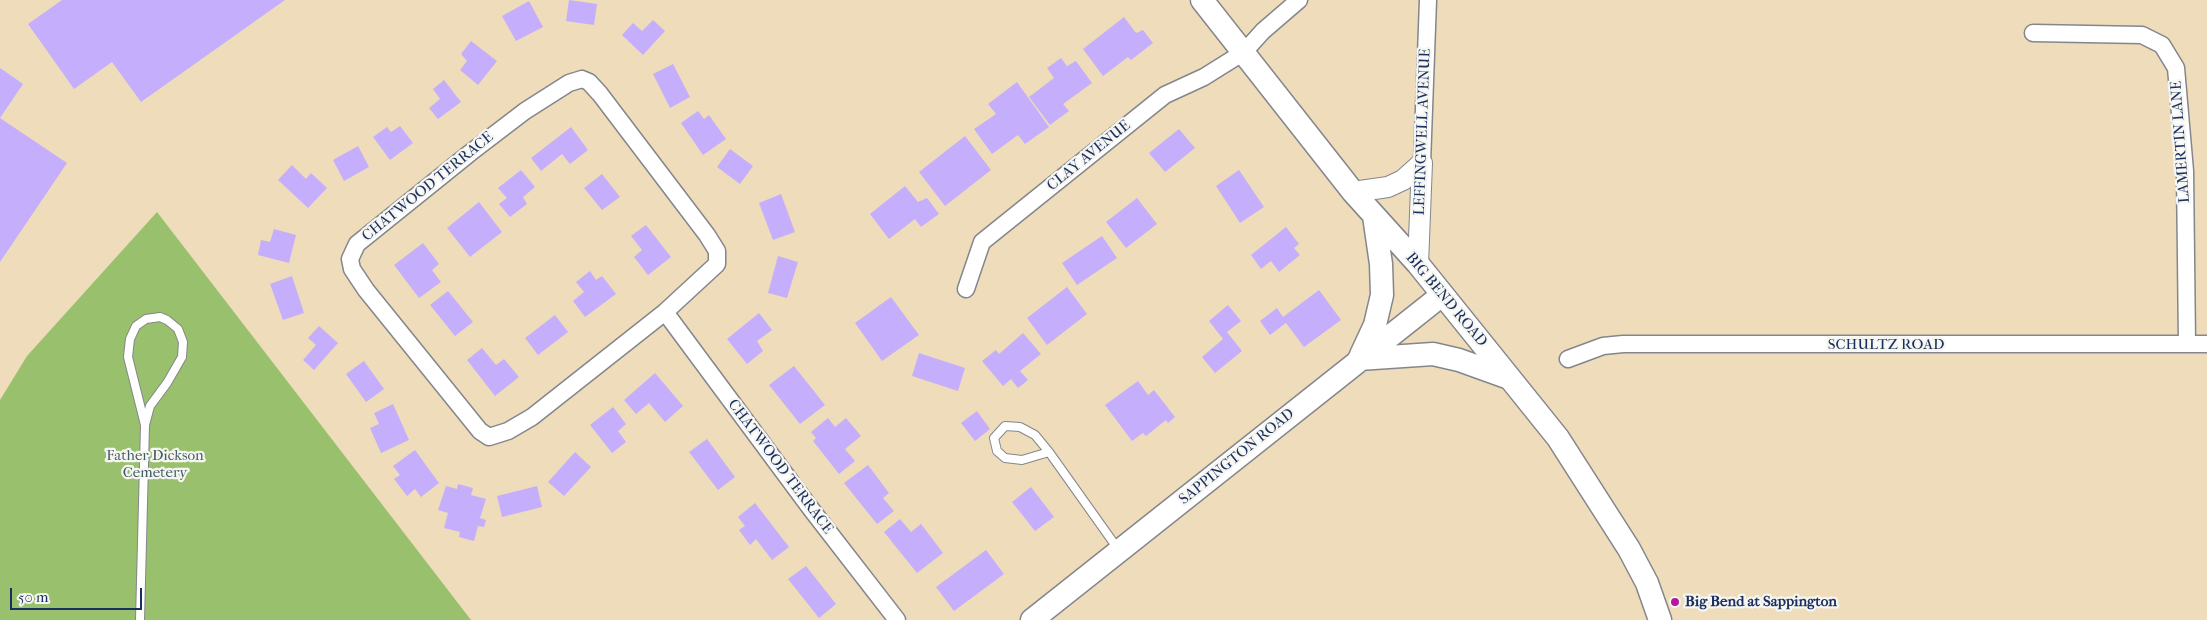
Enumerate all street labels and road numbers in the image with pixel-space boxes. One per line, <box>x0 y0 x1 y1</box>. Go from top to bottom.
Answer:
street label: LEFFINGWELL AVENUE <box>1411 48 1435 216</box>
street label: LAMERTIN LANE <box>2168 80 2194 204</box>
street label: CLAY AVENUE <box>1044 117 1134 195</box>
street label: CHATWOOD TERRACE <box>359 128 497 246</box>
street label: BIG BEND ROAD <box>1401 249 1491 351</box>
street label: SCHULTZ ROAD <box>1828 336 1944 354</box>
street label: CHATWOOD TERRACE <box>724 396 836 538</box>
street label: SAPPINGTON ROAD <box>1176 405 1298 509</box>

